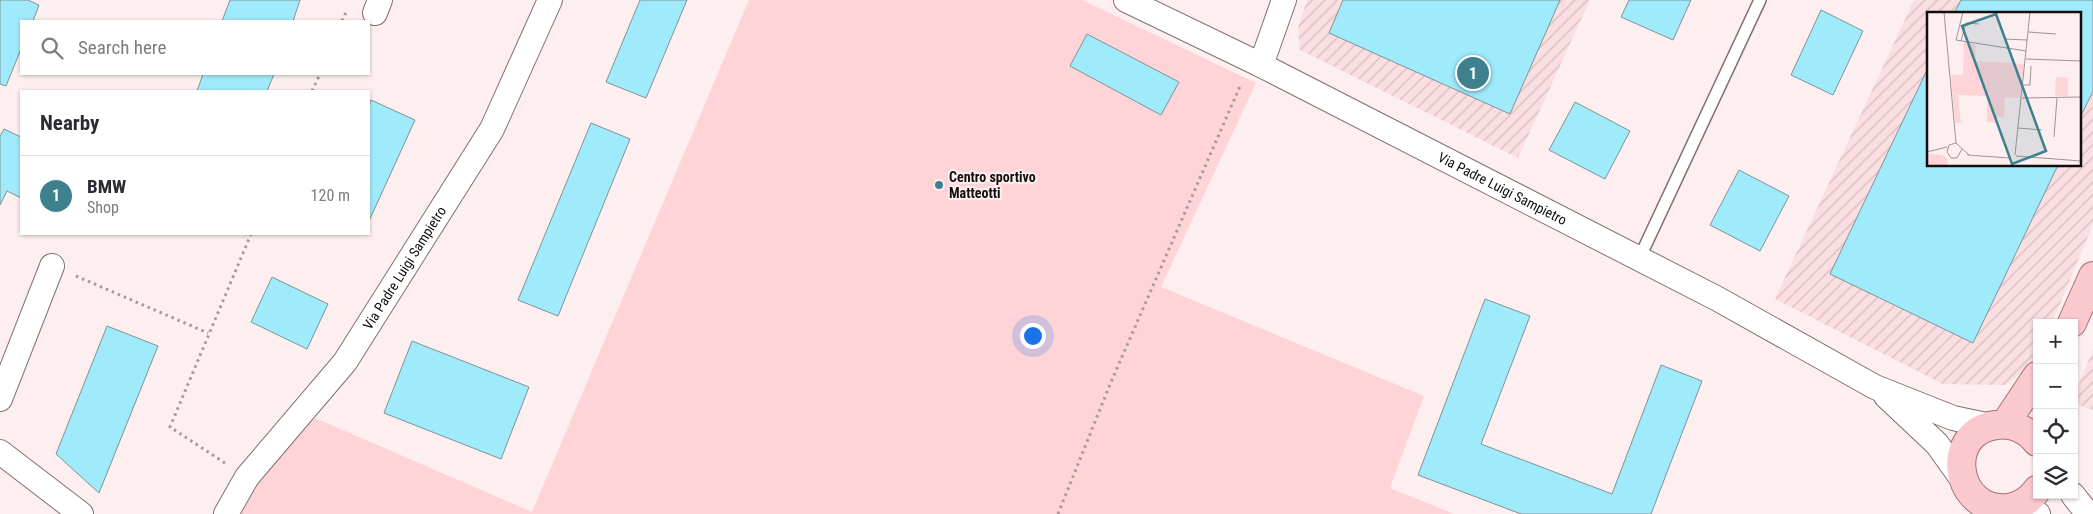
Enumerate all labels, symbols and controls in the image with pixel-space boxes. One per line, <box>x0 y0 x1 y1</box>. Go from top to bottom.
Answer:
inset map <box>1927 12 2080 166</box>
search box <box>20 20 370 75</box>
icon: search <box>38 34 66 62</box>
text: Search here <box>78 36 166 59</box>
pin: 1 <box>1457 54 1489 92</box>
text: Nearby <box>40 111 99 135</box>
street label: Via Padre Luigi Sampietro <box>1435 149 1569 228</box>
place label: Centro sportivo Matteotti <box>949 169 1036 201</box>
text: BMW <box>87 175 126 198</box>
marker: Centro sportivo Matteotti <box>933 179 945 191</box>
text: 1 <box>52 186 60 205</box>
text: 120 m <box>311 186 350 205</box>
text: Shop <box>87 198 119 217</box>
street label: Via Padre Luigi Sampietro <box>360 203 449 332</box>
map controls <box>2033 319 2078 499</box>
button: + <box>2033 319 2078 364</box>
your location <box>1020 323 1046 349</box>
button: − <box>2033 364 2078 409</box>
button: locate <box>2033 409 2078 454</box>
button: layers <box>2033 454 2078 499</box>

